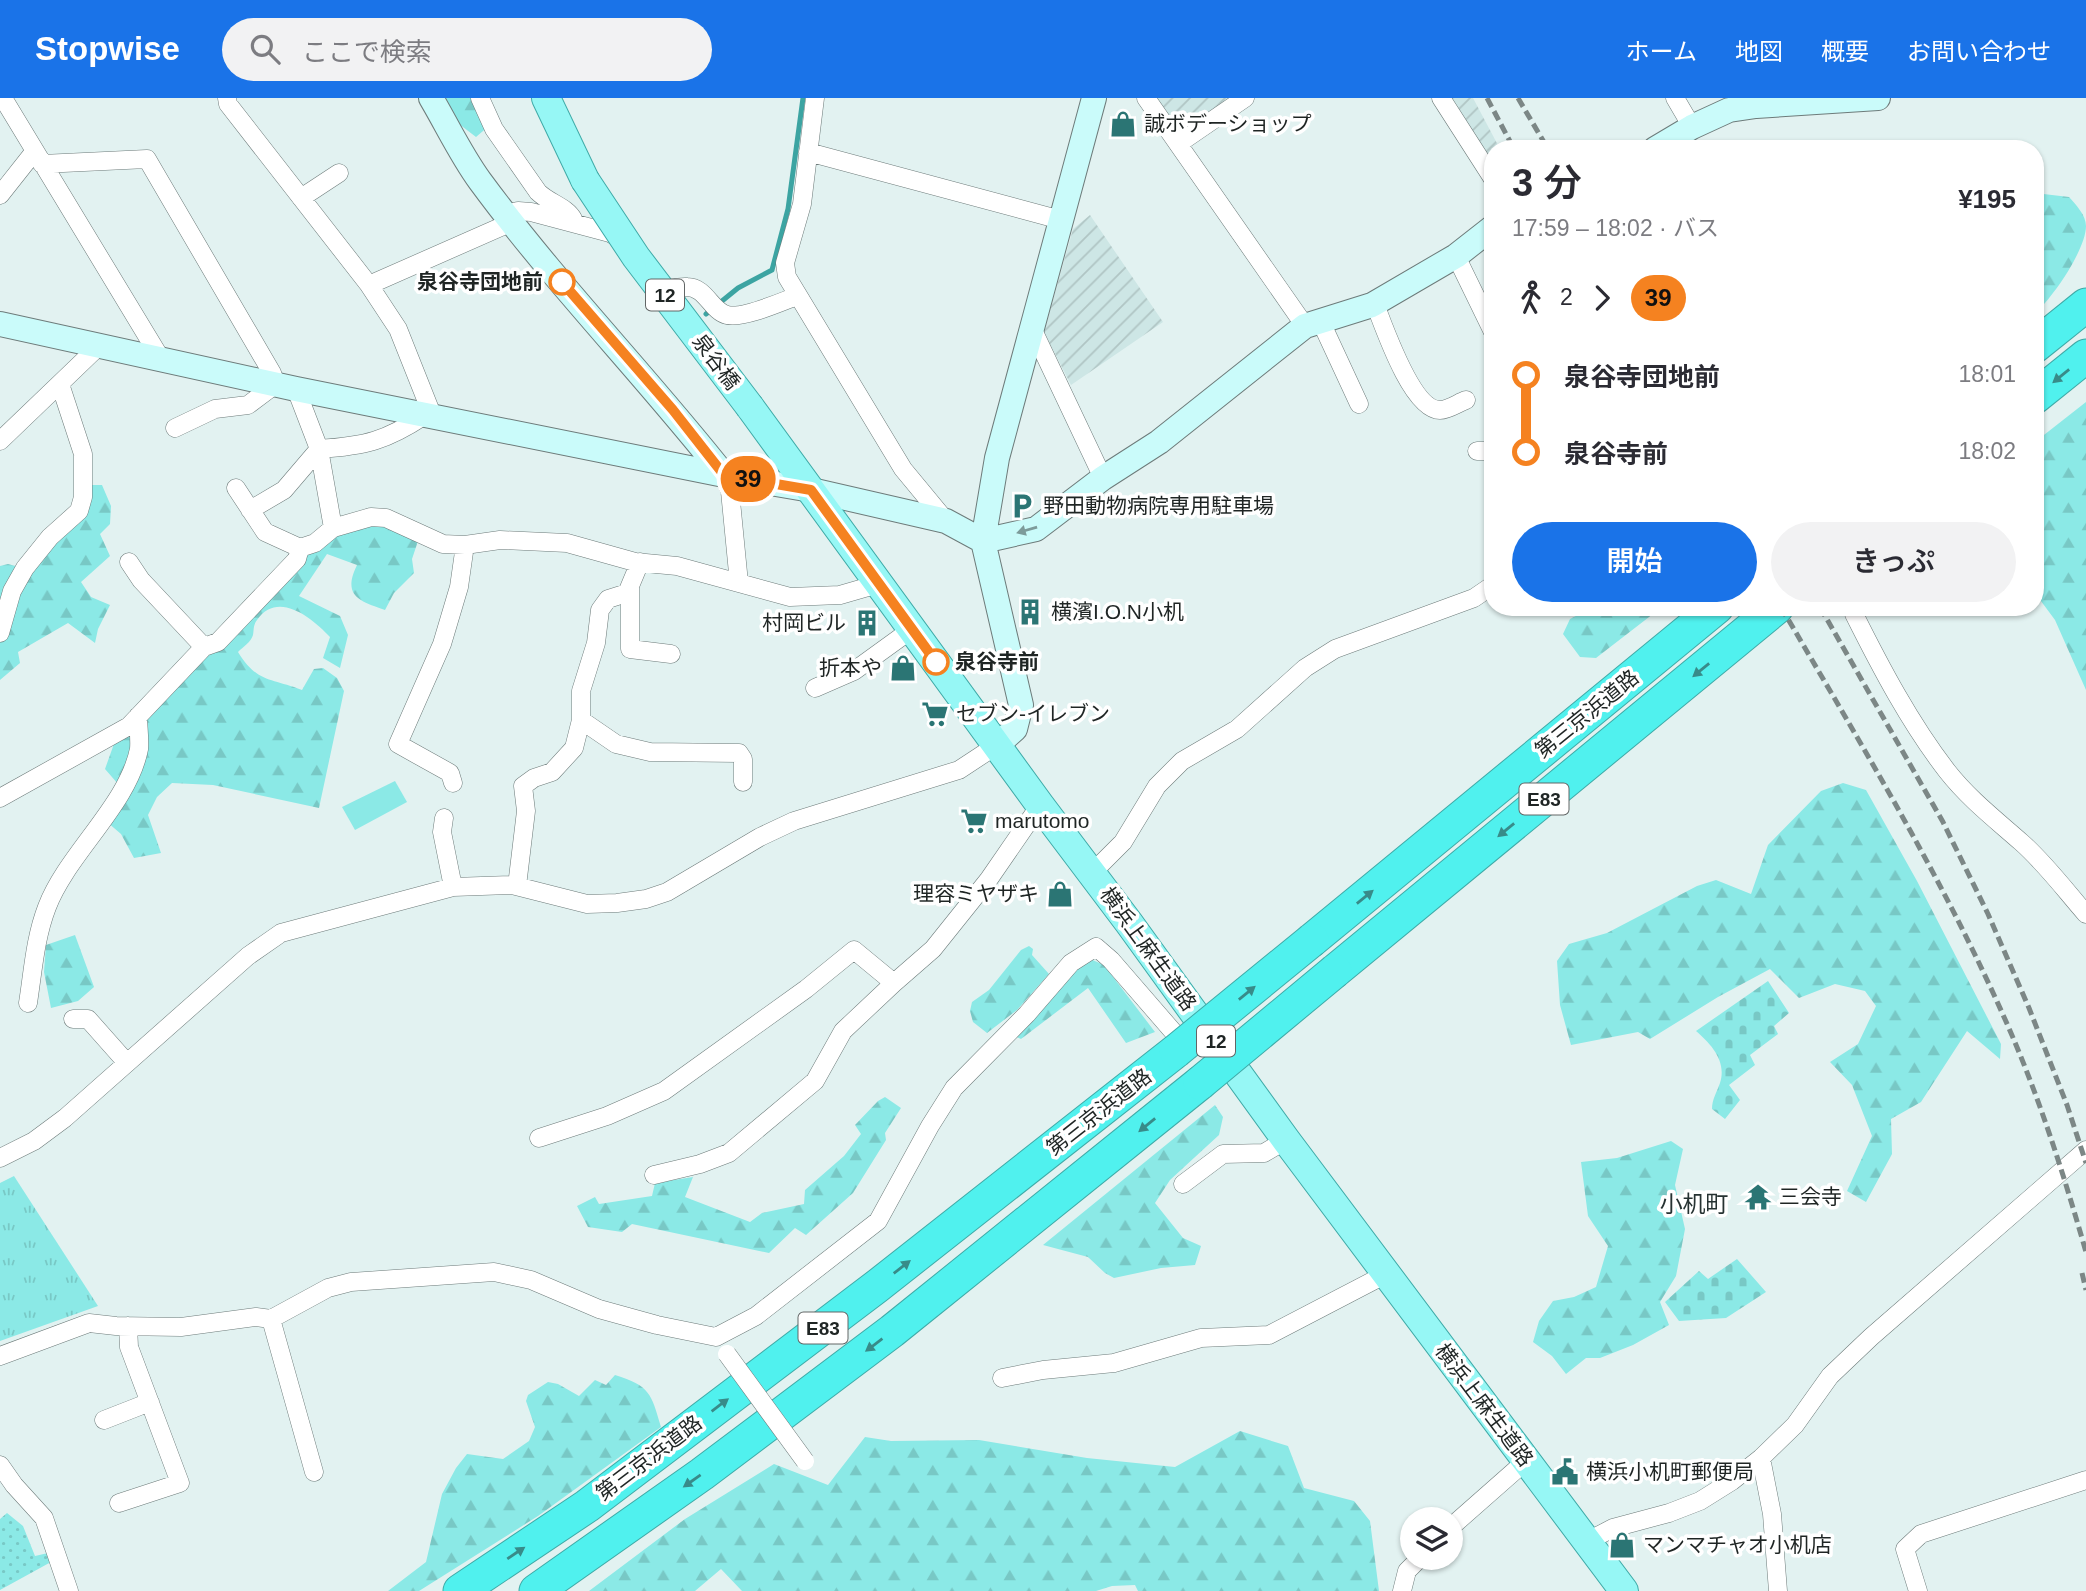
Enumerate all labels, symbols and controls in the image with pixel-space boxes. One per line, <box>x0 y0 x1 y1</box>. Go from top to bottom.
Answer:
search box <box>222 18 712 81</box>
text: Stopwise <box>35 30 180 67</box>
icon: search <box>246 30 284 68</box>
text: ここで検索 <box>302 37 432 67</box>
text: ホーム <box>1626 38 1697 65</box>
text: 地図 <box>1735 38 1783 65</box>
text: 概要 <box>1821 38 1869 65</box>
text: お問い合わせ <box>1907 38 2051 65</box>
shop icon: 誠ボデーショップ <box>1108 109 1138 139</box>
place label: 誠ボデーショップ <box>1144 112 1312 135</box>
text: 3 分 <box>1512 162 1582 204</box>
text: ¥195 <box>1958 184 2016 214</box>
text: 17:59 – 18:02 · バス <box>1512 215 1719 241</box>
marker: 泉谷寺団地前 <box>549 269 575 295</box>
place label: 泉谷寺団地前 <box>417 270 543 293</box>
icon: walk <box>1512 279 1550 317</box>
icon: forward <box>1583 279 1621 317</box>
road number: 12 <box>646 280 684 310</box>
text: 2 <box>1560 284 1573 310</box>
text: 39 <box>1645 284 1672 311</box>
street label: 泉谷橋 <box>688 330 745 394</box>
text: 18:01 <box>1958 361 2016 387</box>
text: 泉谷寺団地前 <box>1564 362 1720 392</box>
one-way arrow <box>2052 369 2070 384</box>
text: 18:02 <box>1958 438 2016 464</box>
text: 泉谷寺前 <box>1564 439 1668 469</box>
line badge: 39 <box>716 456 780 502</box>
text: 39 <box>735 465 761 492</box>
parking icon: 野田動物病院専用駐車場 <box>1007 491 1037 521</box>
place label: 野田動物病院専用駐車場 <box>1043 494 1274 517</box>
button: 開始 <box>1512 522 1757 602</box>
button: きっぷ <box>1771 522 2016 602</box>
one-way arrow <box>1016 526 1037 536</box>
building icon: 横濱I.O.N小机 <box>1015 597 1045 627</box>
place label: 横濱I.O.N小机 <box>1051 600 1184 623</box>
building icon: 村岡ビル <box>852 608 882 638</box>
place label: 村岡ビル <box>762 611 846 634</box>
marker: 泉谷寺前 <box>923 649 949 675</box>
place label: 泉谷寺前 <box>955 650 1039 673</box>
shop icon: 折本や <box>888 653 918 683</box>
place label: 折本や <box>819 656 882 679</box>
one-way arrow <box>1693 662 1710 677</box>
street label: 第三京浜道路 <box>1530 665 1643 762</box>
supermarket icon: セブン-イレブン <box>920 699 950 729</box>
place label: セブン-イレブン <box>956 702 1110 725</box>
road number: E83 <box>1520 784 1568 814</box>
supermarket icon: marutomo <box>959 806 989 836</box>
place label: marutomo <box>995 809 1090 832</box>
one-way arrow <box>1498 822 1515 837</box>
shop icon: 理容ミヤザキ <box>1045 879 1075 909</box>
place label: 理容ミヤザキ <box>913 882 1039 905</box>
street label: 横浜上麻生道路 <box>1096 882 1201 1015</box>
one-way arrow <box>1355 889 1373 904</box>
one-way arrow <box>1238 985 1256 1000</box>
road number: 12 <box>1197 1026 1235 1057</box>
street label: 第三京浜道路 <box>1042 1064 1155 1159</box>
one-way arrow <box>1138 1118 1156 1133</box>
temple icon: 三会寺 <box>1743 1182 1773 1212</box>
place label: 三会寺 <box>1779 1185 1842 1208</box>
district label: 小机町 <box>1660 1191 1729 1217</box>
one-way arrow <box>892 1260 910 1275</box>
road number: E83 <box>798 1312 848 1344</box>
one-way arrow <box>865 1337 883 1351</box>
street label: 横浜上麻生道路 <box>1431 1339 1538 1470</box>
one-way arrow <box>711 1397 729 1412</box>
street label: 第三京浜道路 <box>591 1411 706 1505</box>
public building icon: 横浜小机町郵便局 <box>1550 1457 1580 1487</box>
place label: 横浜小机町郵便局 <box>1586 1460 1754 1483</box>
one-way arrow <box>683 1474 701 1488</box>
map controls <box>1400 1507 1463 1570</box>
button: layers <box>1400 1507 1463 1570</box>
shop icon: マンマチャオ小机店 <box>1607 1530 1637 1560</box>
place label: マンマチャオ小机店 <box>1643 1533 1832 1556</box>
one-way arrow <box>507 1547 526 1560</box>

